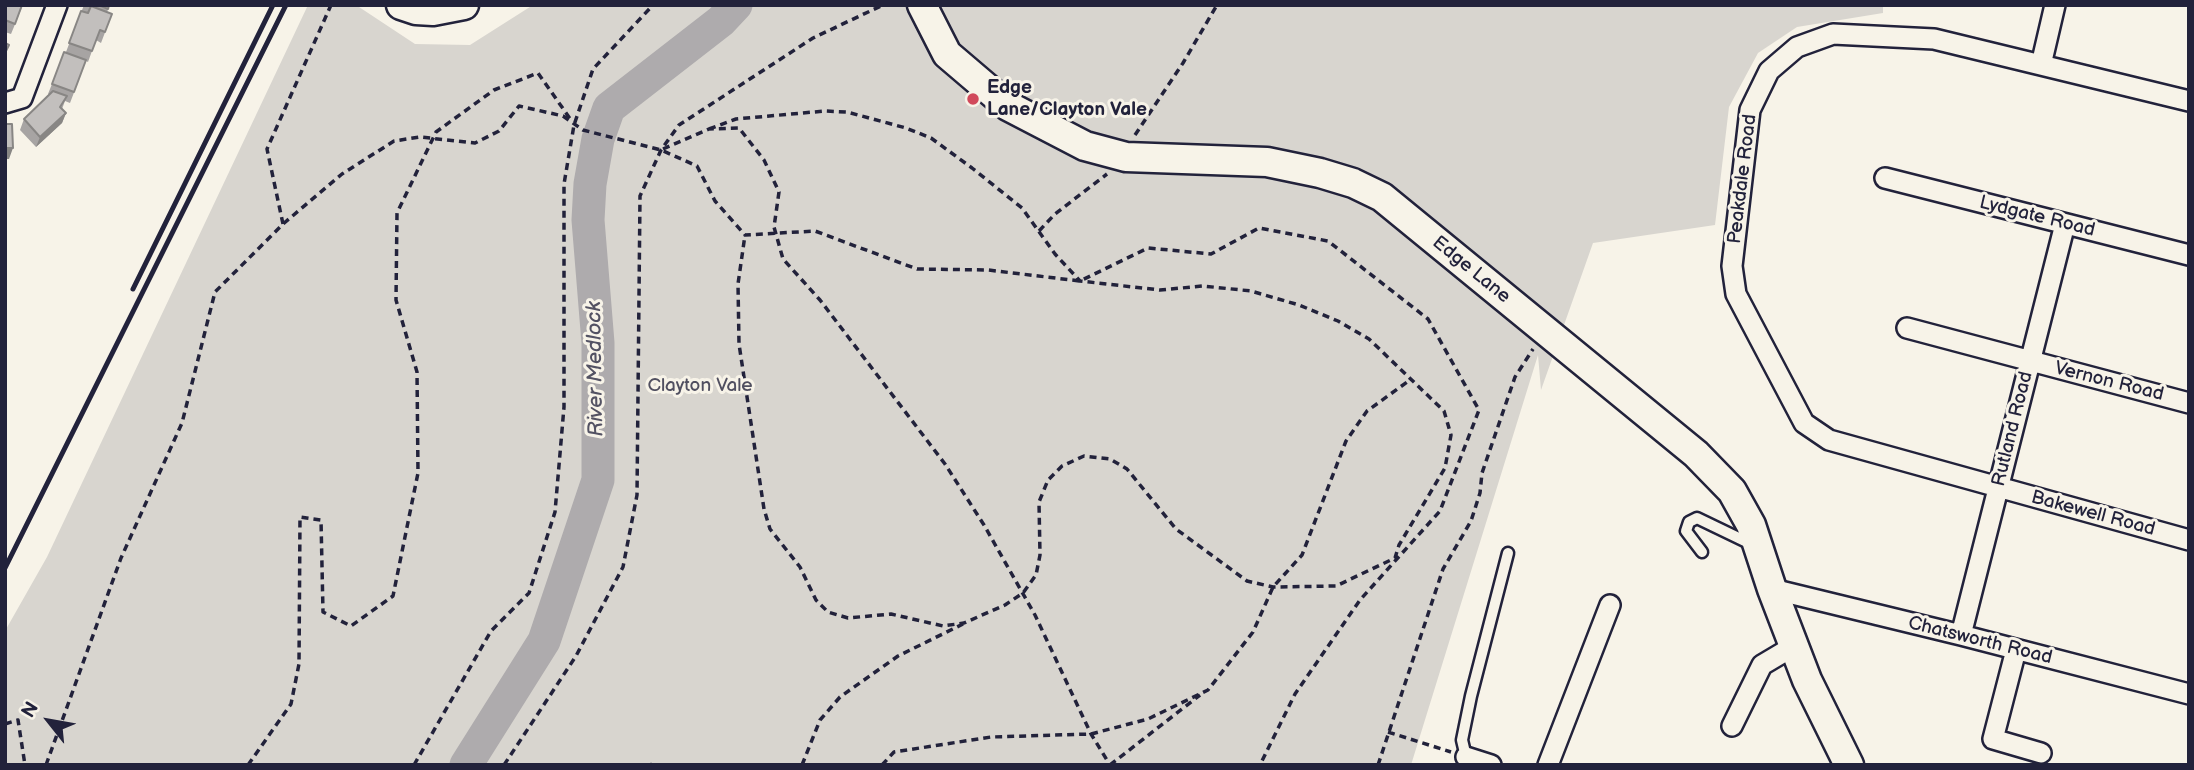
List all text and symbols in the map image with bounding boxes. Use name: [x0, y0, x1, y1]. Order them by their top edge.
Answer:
place label: Edge Lane/Clayton Vale: [987, 77, 1147, 121]
marker: Edge Lane/Clayton Vale: [965, 91, 981, 107]
street label: Peakdale Road: [1724, 113, 1762, 245]
street label: Lydgate Road: [1977, 192, 2097, 242]
street label: Edge Lane: [1427, 232, 1515, 308]
water label: River Medlock: [582, 301, 610, 437]
street label: Vernon Road: [2052, 357, 2166, 407]
street label: Rutland Road: [1988, 369, 2038, 489]
park label: Clayton Vale: [647, 375, 753, 397]
street label: Bakewell Road: [2028, 486, 2158, 542]
street label: Chatsworth Road: [1906, 612, 2054, 670]
north arrow: [14, 686, 84, 756]
text: N: [17, 698, 44, 722]

